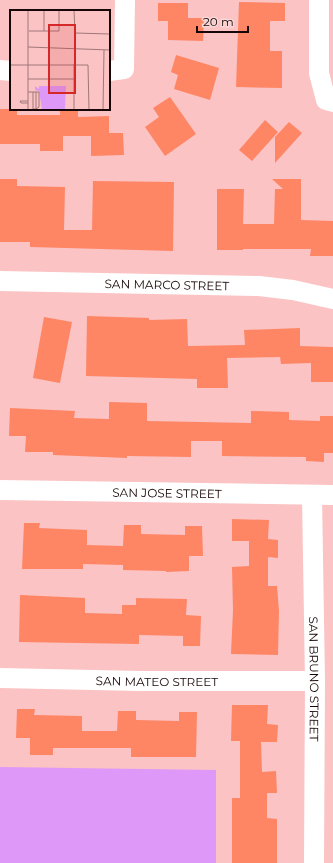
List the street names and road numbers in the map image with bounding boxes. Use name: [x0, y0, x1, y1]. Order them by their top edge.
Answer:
street label: SAN MARCO STREET: [104, 276, 230, 293]
street label: SAN JOSE STREET: [112, 484, 222, 501]
street label: SAN BRUNO STREET: [306, 616, 323, 742]
street label: SAN MATEO STREET: [96, 673, 218, 689]

